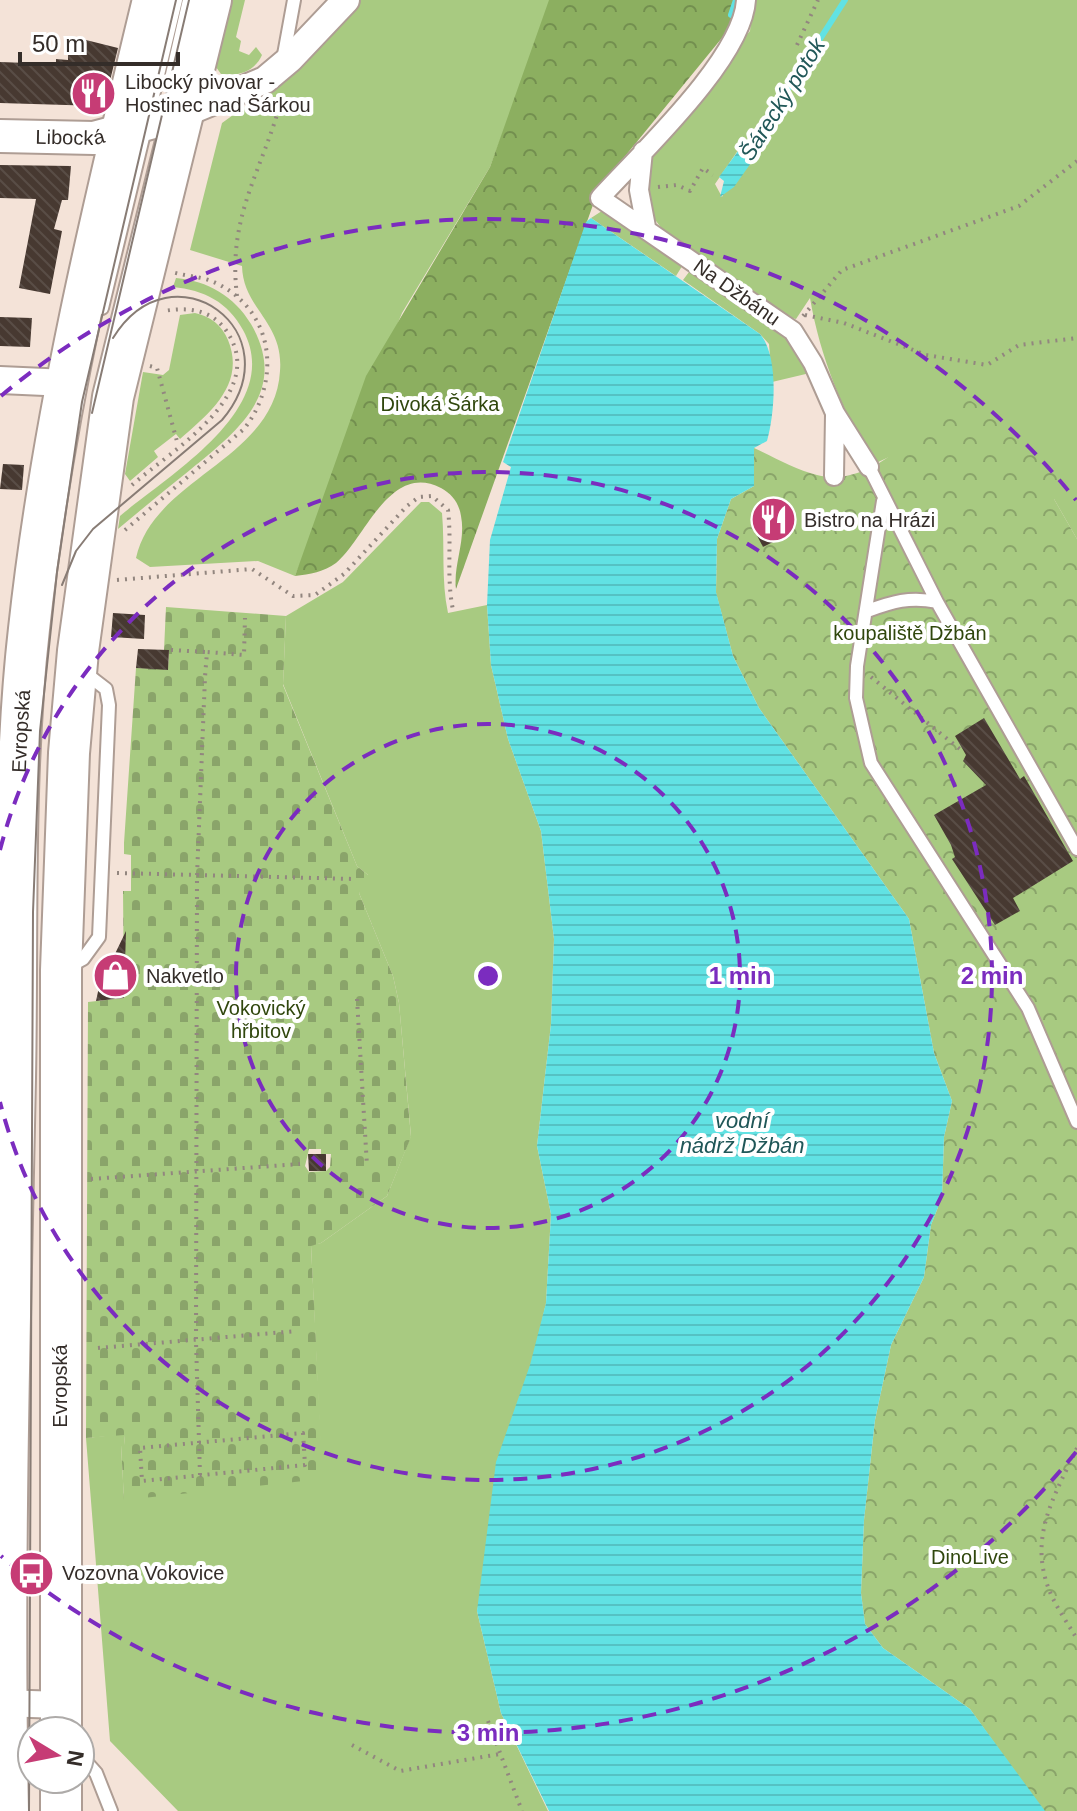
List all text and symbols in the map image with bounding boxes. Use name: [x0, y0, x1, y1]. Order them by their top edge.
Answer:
scale bar: [20, 16, 178, 66]
text: 50 m: [32, 30, 85, 57]
water label: Šárecký potok: [735, 33, 830, 165]
restaurant icon: Libocký pivovar - Hostinec nad Šárkou: [70, 70, 118, 118]
place label: Libocký pivovar - Hostinec nad Šárkou: [125, 71, 311, 116]
street label: Libocká: [35, 124, 108, 149]
street label: Na Džbánu: [690, 254, 784, 330]
park label: Divoká Šárka: [381, 393, 500, 415]
restaurant icon: Bistro na Hrázi: [749, 496, 797, 544]
place label: Bistro na Hrázi: [804, 509, 935, 531]
park label: koupaliště Džbán: [833, 622, 987, 644]
street label: Evropská: [8, 688, 34, 773]
shop icon: Nakvetlo: [91, 952, 139, 1000]
centre of rings: [474, 962, 502, 990]
text: 1 min: [709, 962, 771, 989]
text: 2 min: [961, 962, 1023, 989]
place label: Nakvetlo: [146, 965, 224, 987]
park label: Vokovický hřbitov: [217, 997, 305, 1042]
water label: vodní nádrž Džbán: [680, 1108, 804, 1158]
street label: Evropská: [49, 1343, 71, 1428]
park label: DinoLive: [931, 1546, 1009, 1568]
bus stop icon: Vozovna Vokovice: [7, 1549, 55, 1597]
place label: Vozovna Vokovice: [62, 1562, 224, 1584]
north arrow: [16, 1715, 96, 1795]
text: 3 min: [457, 1719, 519, 1746]
text: N: [62, 1748, 89, 1768]

